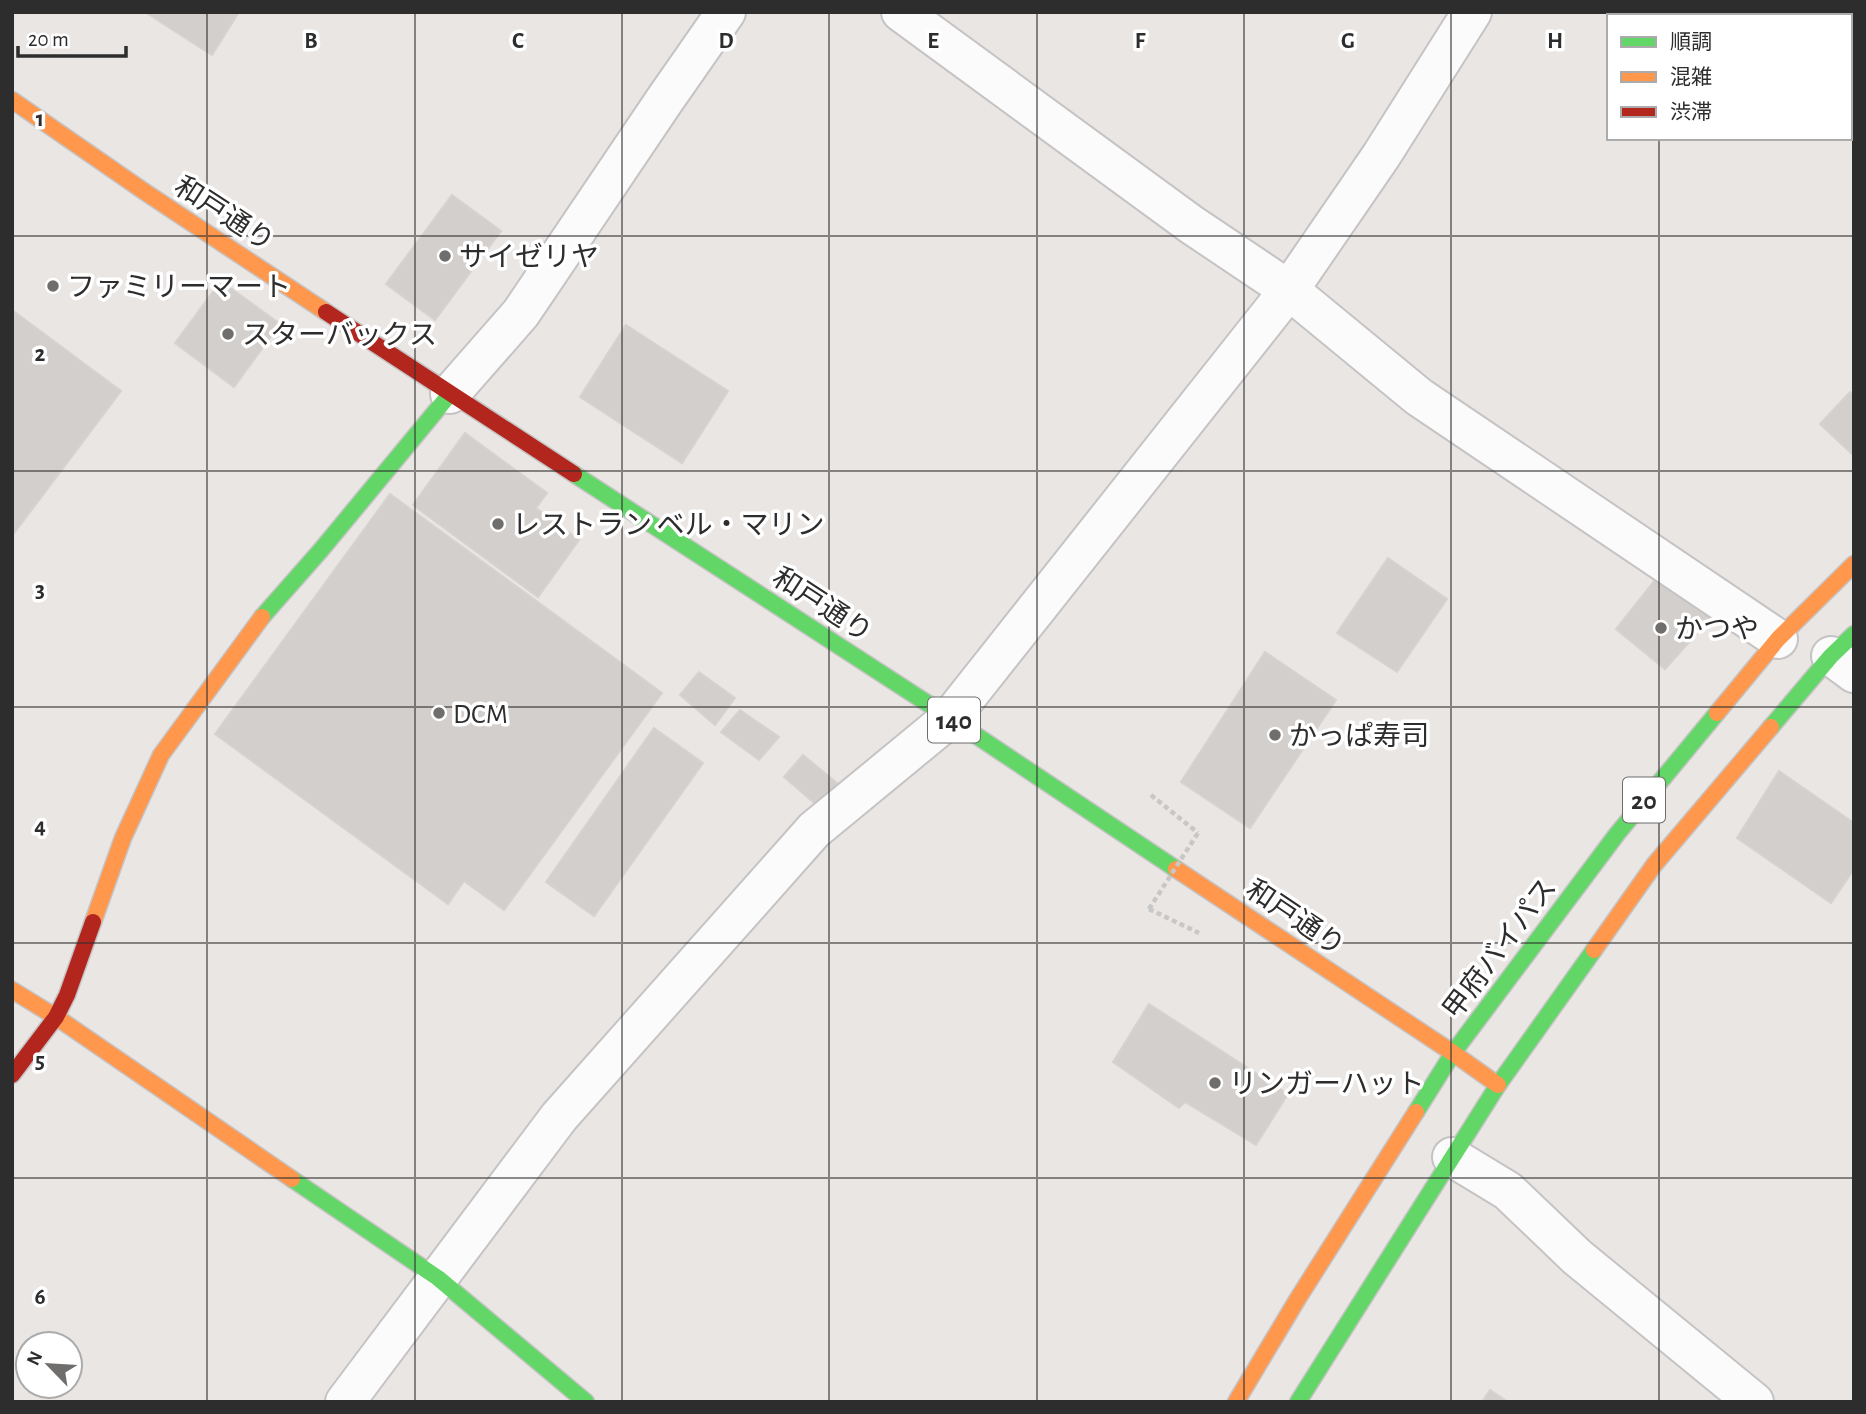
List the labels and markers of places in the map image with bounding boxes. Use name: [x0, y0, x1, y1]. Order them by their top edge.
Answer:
place label: サイゼリヤ: [459, 242, 599, 272]
marker: サイゼリヤ: [437, 248, 453, 264]
place label: ファミリーマート: [67, 274, 291, 302]
marker: ファミリーマート: [45, 278, 61, 294]
place label: スターバックス: [242, 321, 437, 350]
marker: スターバックス: [220, 326, 236, 342]
place label: レストラン ベル・マリン: [512, 512, 825, 540]
marker: レストラン ベル・マリン: [490, 516, 506, 532]
place label: かつや: [1675, 615, 1759, 644]
marker: かつや: [1653, 620, 1669, 636]
place label: DCM: [453, 701, 508, 729]
marker: DCM: [431, 705, 447, 721]
place label: かっぱ寿司: [1289, 721, 1429, 751]
marker: かっぱ寿司: [1267, 727, 1283, 743]
place label: リンガーハット: [1229, 1070, 1424, 1099]
marker: リンガーハット: [1207, 1075, 1223, 1091]

